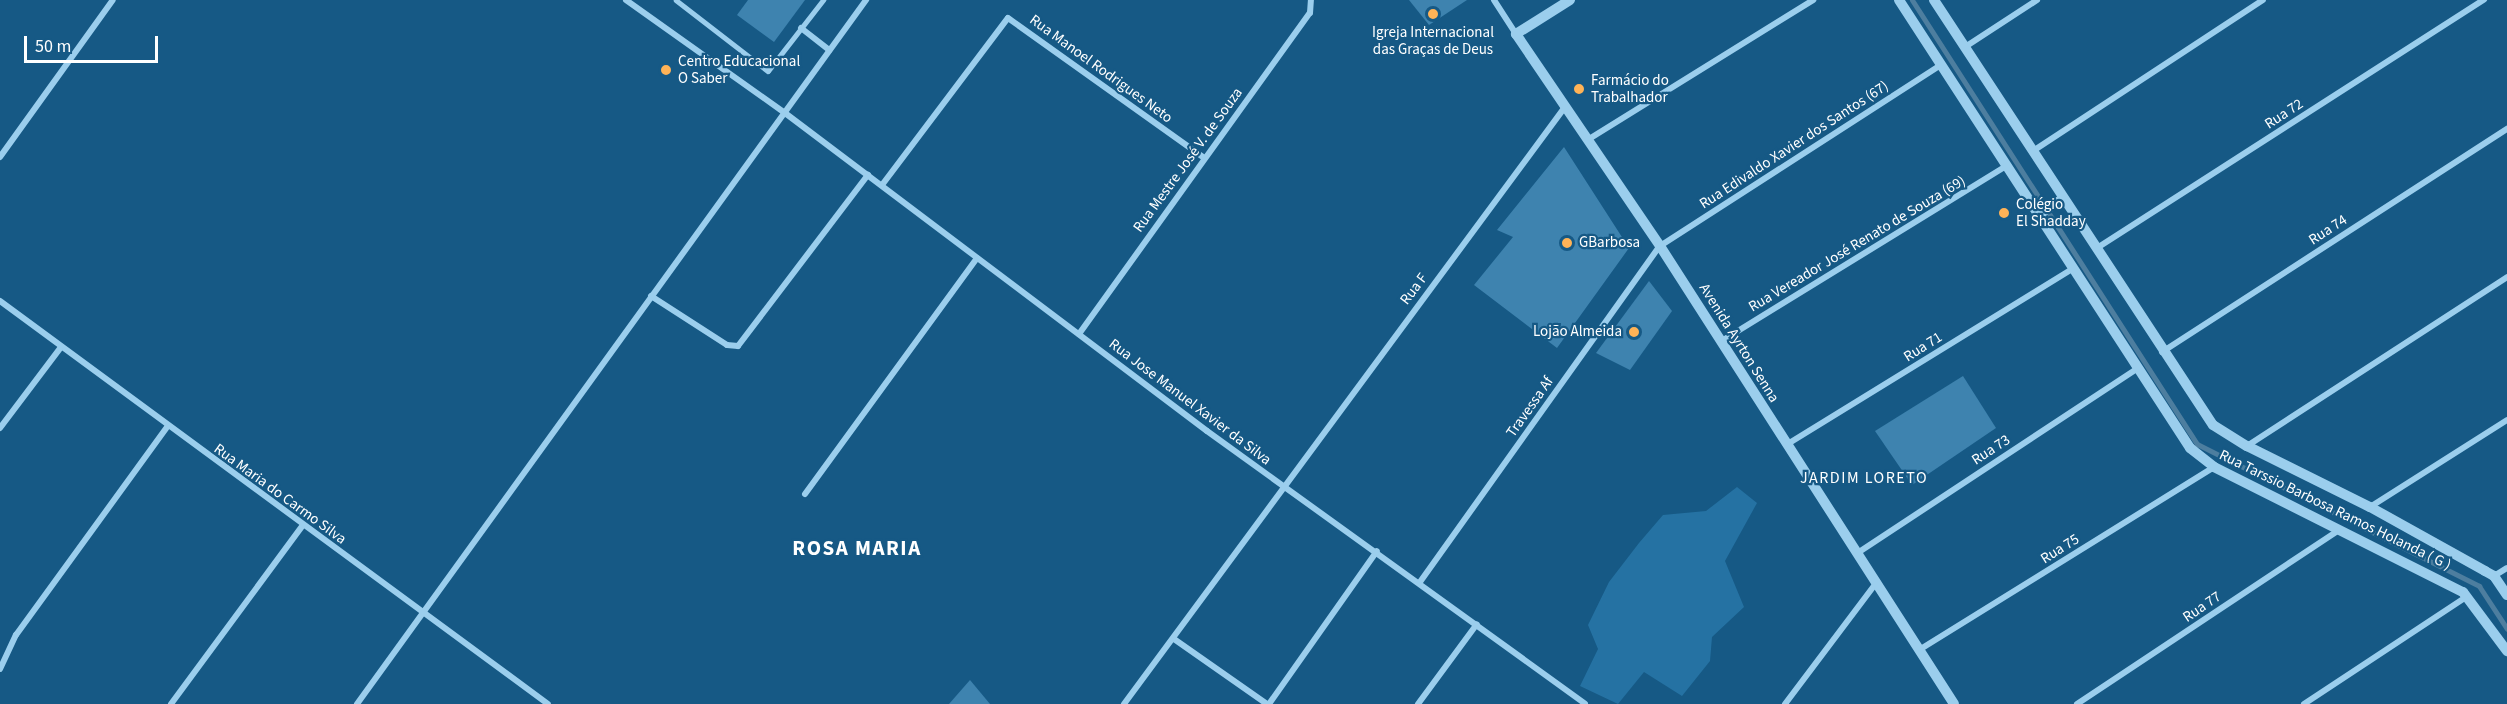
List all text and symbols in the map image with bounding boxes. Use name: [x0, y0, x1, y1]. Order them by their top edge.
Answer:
marker: Igreja Internacional das Graças de Deus: [1426, 7, 1440, 21]
street label: Rua Manoel Rodrigues Neto: [1026, 11, 1176, 127]
place label: Igreja Internacional das Graças de Deus: [1372, 23, 1494, 58]
scale bar: [27, 24, 160, 62]
text: 50 m: [35, 34, 71, 59]
place label: Centro Educacional O Saber: [678, 52, 800, 87]
marker: Centro Educacional O Saber: [659, 63, 673, 77]
place label: Farmácio do Trabalhador: [1591, 71, 1669, 106]
street label: Rua Edivaldo Xavier dos Santos (67): [1696, 77, 1892, 213]
marker: Farmácio do Trabalhador: [1572, 82, 1586, 96]
street label: Rua Mestre José V. de Souza: [1129, 84, 1247, 236]
street label: Rua 72: [2261, 95, 2307, 133]
street label: Rua Vereador José Renato de Souza (69): [1745, 172, 1969, 316]
place label: Colégio El Shadday: [2016, 195, 2086, 230]
marker: Colégio El Shadday: [1997, 206, 2011, 220]
street label: Rua 74: [2305, 211, 2351, 249]
place label: GBarbosa: [1579, 234, 1640, 252]
marker: GBarbosa: [1560, 236, 1574, 250]
street label: Rua F: [1396, 270, 1432, 308]
street label: Avenida Ayrton Senna: [1695, 280, 1783, 406]
place label: Lojão Almeida: [1533, 323, 1622, 341]
marker: Lojão Almeida: [1627, 325, 1641, 339]
street label: Rua 71: [1900, 328, 1946, 366]
street label: Rua Jose Manuel Xavier da Silva: [1105, 335, 1275, 469]
street label: Travessa Af: [1503, 373, 1557, 441]
street label: Rua 73: [1968, 431, 2014, 469]
street label: Rua Maria do Carmo Silva: [210, 440, 350, 548]
street label: Rua Tarssio Barbosa Ramos Holanda ( G ): [2216, 446, 2454, 574]
district label: JARDIM LORETO: [1800, 468, 1928, 488]
street label: Rua 75: [2037, 530, 2083, 568]
district label: ROSA MARIA: [792, 535, 922, 561]
street label: Rua 77: [2179, 588, 2225, 626]

